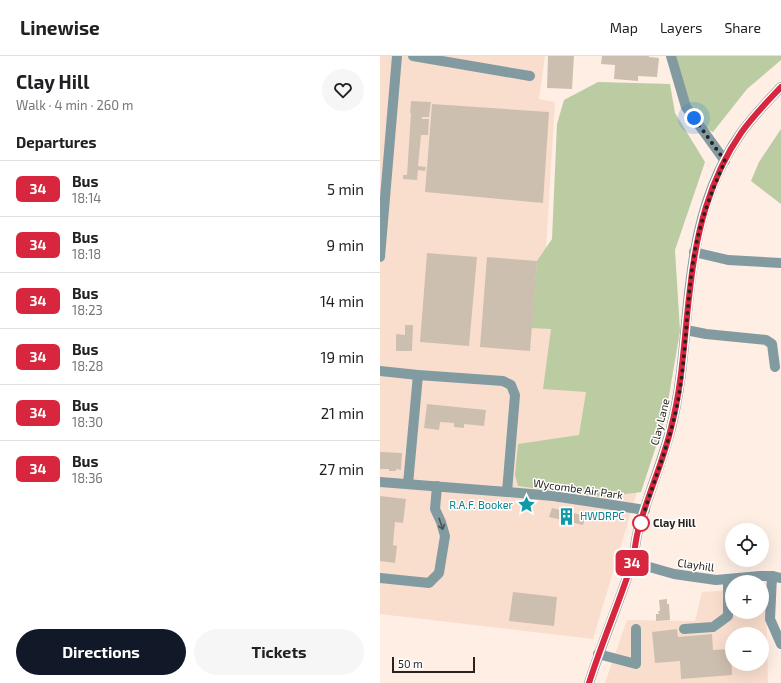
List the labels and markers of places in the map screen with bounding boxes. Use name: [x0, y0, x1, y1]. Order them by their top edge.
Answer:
place icon: R.A.F. Booker: [516, 495, 536, 515]
place label: R.A.F. Booker: [449, 498, 514, 511]
building icon: HWDRPC: [557, 506, 577, 526]
place label: HWDRPC: [580, 509, 625, 522]
marker: Clay Hill: [632, 514, 650, 532]
place label: Clay Hill: [653, 516, 696, 530]

